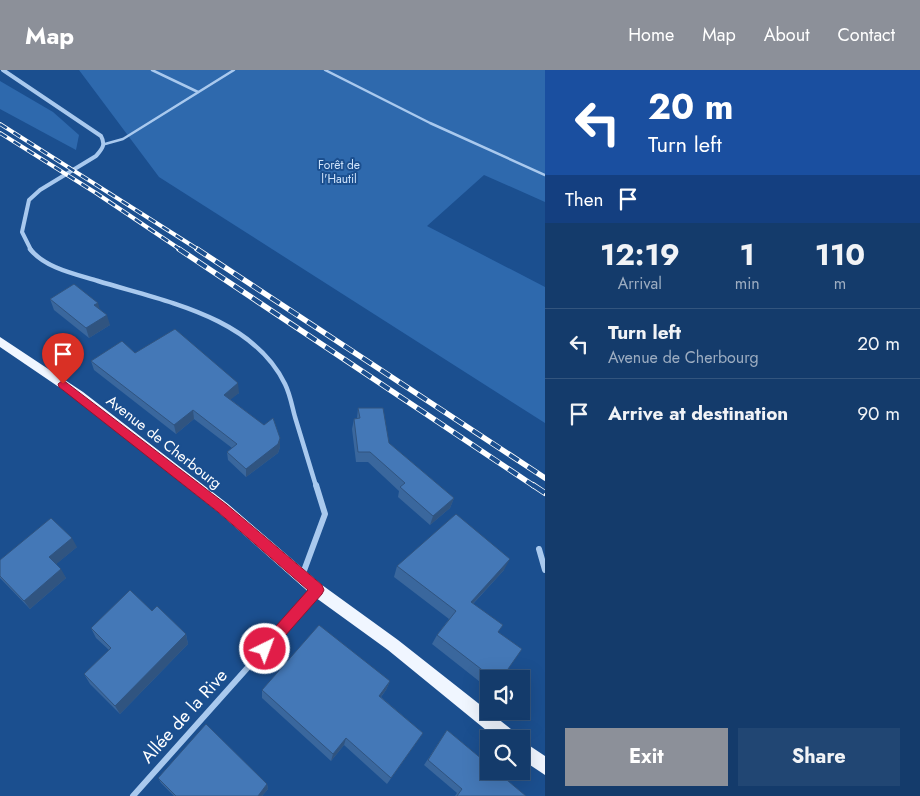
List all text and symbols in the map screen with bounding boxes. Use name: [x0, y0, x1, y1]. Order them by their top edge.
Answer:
text: Map: [25, 18, 74, 53]
text: Home: [628, 22, 674, 48]
text: Map: [702, 22, 736, 48]
text: About: [764, 22, 809, 48]
text: Contact: [837, 22, 895, 48]
text: 20 m: [648, 82, 733, 132]
icon: left: [565, 90, 630, 155]
text: Turn left: [648, 128, 722, 160]
park label: Forêt de l'Hautil: [318, 156, 360, 188]
icon: arrive: [614, 185, 642, 213]
text: Then: [565, 186, 604, 213]
text: 12:19: [600, 233, 680, 276]
text: 1: [740, 233, 755, 276]
text: 110: [815, 233, 865, 276]
text: Arrival: [618, 272, 662, 295]
text: min: [735, 272, 760, 295]
text: m: [834, 272, 846, 295]
text: Turn left: [608, 319, 681, 346]
icon: left: [565, 330, 593, 358]
text: 20 m: [857, 330, 900, 357]
pin: [42, 333, 84, 384]
icon: arrive: [49, 340, 77, 368]
text: Avenue de Cherbourg: [608, 346, 759, 369]
street label: Avenue de Cherbourg: [102, 390, 226, 494]
icon: arrive: [565, 400, 593, 428]
text: Arrive at destination: [608, 400, 788, 427]
text: 90 m: [857, 400, 900, 427]
position arrow: [238, 622, 290, 674]
street label: Allée de la Rive: [135, 663, 233, 769]
map controls: [480, 670, 530, 780]
button: sound: [480, 670, 530, 720]
button: Exit: [565, 728, 728, 786]
button: Share: [738, 728, 900, 786]
button: search: [480, 730, 530, 780]

